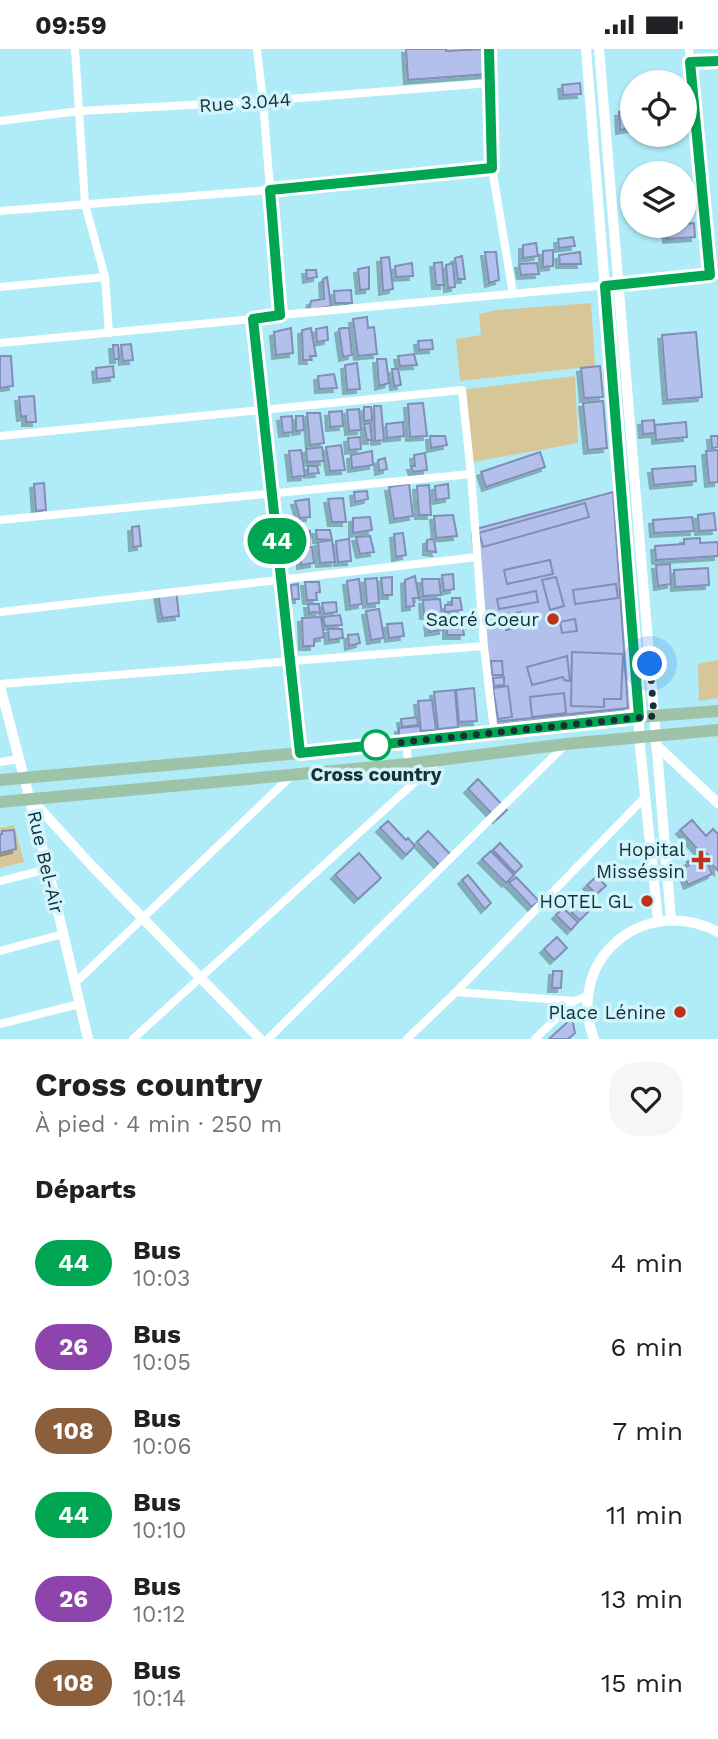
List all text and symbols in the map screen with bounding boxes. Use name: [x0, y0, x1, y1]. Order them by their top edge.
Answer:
text: 09:59: [35, 10, 107, 40]
map controls: [620, 70, 697, 238]
button: locate: [620, 70, 697, 147]
street label: Rue 3.044: [198, 88, 292, 117]
button: layers: [620, 161, 697, 238]
line badge: 44: [246, 518, 308, 564]
text: 44: [261, 527, 293, 555]
place label: Sacré Coeur: [426, 608, 539, 631]
marker: Sacré Coeur: [545, 611, 561, 627]
your location: [632, 646, 667, 681]
marker: Cross country: [361, 730, 391, 760]
place label: Cross country: [311, 763, 442, 786]
street label: Rue Bel-Air: [23, 809, 69, 916]
place label: Hopital Misséssin: [596, 838, 685, 883]
marker: Hopital Misséssin: [691, 850, 711, 870]
place label: HOTEL GL: [539, 890, 633, 913]
marker: HOTEL GL: [639, 893, 655, 909]
place label: Place Lénine: [548, 1001, 666, 1024]
marker: Place Lénine: [672, 1004, 688, 1020]
button: heart: [609, 1062, 683, 1136]
text: Cross country: [35, 1065, 262, 1104]
text: À pied · 4 min · 250 m: [35, 1111, 282, 1138]
text: Départs: [35, 1174, 136, 1204]
text: Bus: [133, 1235, 181, 1265]
text: 4 min: [610, 1248, 683, 1278]
text: 44: [58, 1249, 89, 1277]
text: 10:03: [133, 1265, 190, 1292]
text: Bus: [133, 1319, 181, 1349]
text: 6 min: [611, 1332, 683, 1362]
text: 26: [59, 1333, 88, 1361]
text: 10:05: [133, 1349, 191, 1376]
text: Bus: [133, 1403, 181, 1433]
text: 7 min: [613, 1416, 683, 1446]
text: 108: [53, 1417, 94, 1445]
text: 10:06: [133, 1433, 191, 1460]
text: Bus: [133, 1487, 181, 1517]
text: 11 min: [606, 1500, 683, 1530]
text: 44: [58, 1501, 89, 1529]
text: 10:10: [133, 1517, 186, 1544]
text: Bus: [133, 1571, 181, 1601]
text: 13 min: [601, 1584, 683, 1614]
text: 26: [59, 1585, 88, 1613]
text: 10:12: [133, 1601, 185, 1628]
text: Bus: [133, 1655, 181, 1685]
text: 15 min: [601, 1668, 683, 1698]
text: 108: [53, 1669, 94, 1697]
text: 10:14: [133, 1685, 186, 1712]

